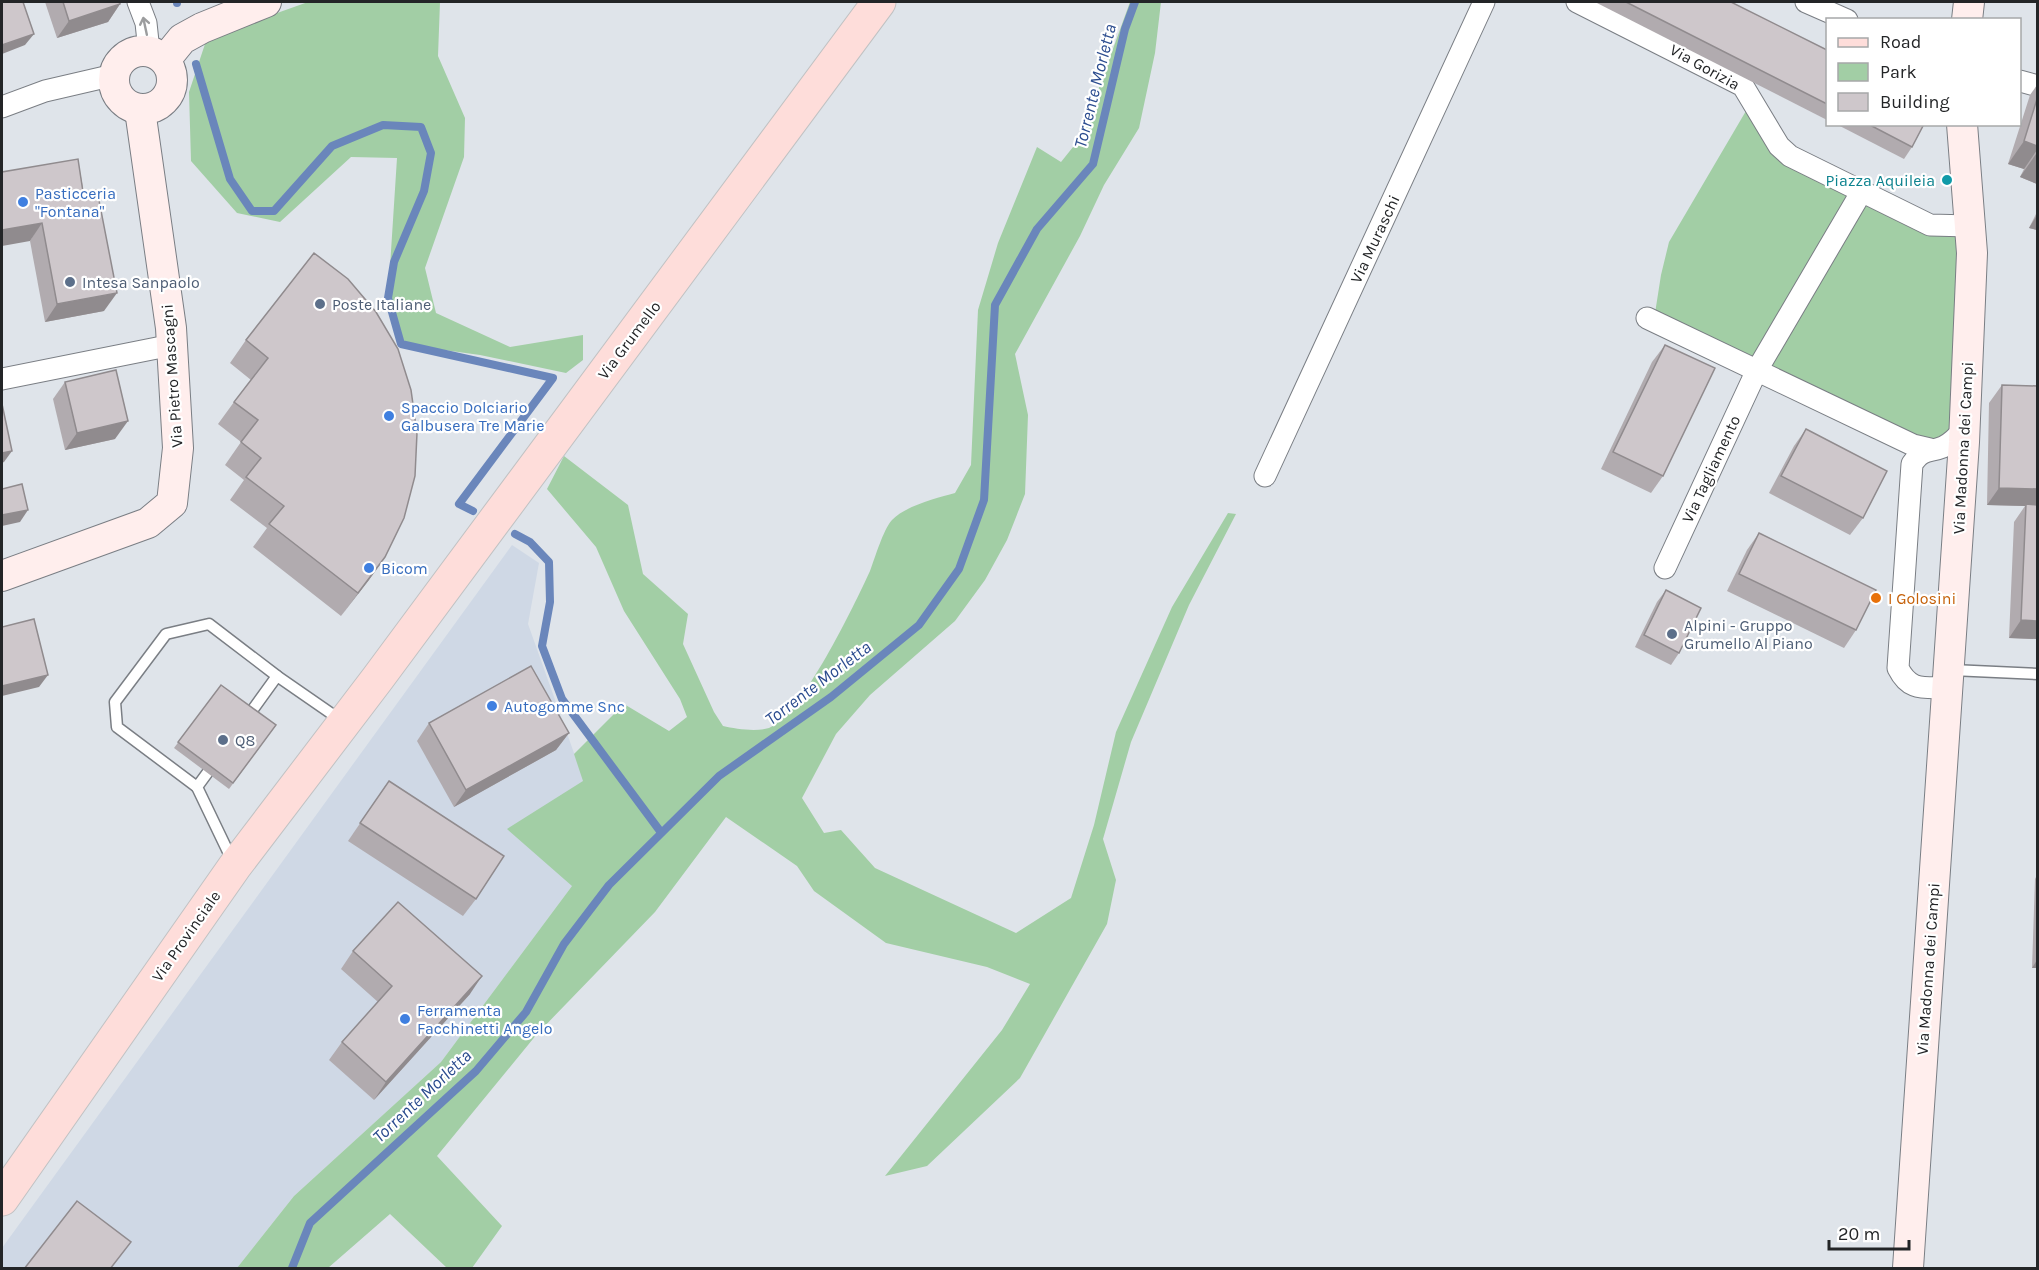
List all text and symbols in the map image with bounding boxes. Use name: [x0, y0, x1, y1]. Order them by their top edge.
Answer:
one-way arrow: [139, 17, 151, 36]
legend: [1826, 18, 2021, 126]
water label: Torrente Morletta: [1069, 22, 1121, 150]
text: Road: [1880, 31, 1921, 53]
street label: Via Gorizia: [1667, 40, 1743, 94]
text: Park: [1880, 61, 1917, 83]
text: Building: [1880, 91, 1950, 113]
place label: Piazza Aquileia: [1826, 171, 1935, 190]
marker: Piazza Aquileia: [1940, 173, 1954, 187]
place label: Pasticceria "Fontana": [35, 184, 116, 221]
street label: Via Muraschi: [1346, 192, 1404, 286]
marker: Pasticceria "Fontana": [16, 195, 30, 209]
place label: Intesa Sanpaolo: [82, 273, 200, 292]
marker: Intesa Sanpaolo: [63, 275, 77, 289]
place label: Poste Italiane: [332, 295, 431, 314]
marker: Poste Italiane: [313, 297, 327, 311]
street label: Via Grumello: [593, 297, 665, 383]
street label: Via Pietro Mascagni: [158, 304, 186, 448]
street label: Via Madonna dei Campi: [1949, 361, 1977, 535]
place label: Spaccio Dolciario Galbusera Tre Marie: [401, 398, 545, 435]
marker: Spaccio Dolciario Galbusera Tre Marie: [382, 409, 396, 423]
street label: Via Tagliamento: [1678, 412, 1744, 526]
place label: Bicom: [381, 559, 428, 578]
marker: Bicom: [362, 561, 376, 575]
place label: I Golosini: [1888, 589, 1956, 608]
marker: I Golosini: [1869, 591, 1883, 605]
place label: Alpini - Gruppo Grumello Al Piano: [1684, 616, 1813, 653]
marker: Alpini - Gruppo Grumello Al Piano: [1665, 627, 1679, 641]
water label: Torrente Morletta: [761, 636, 875, 730]
place label: Autogomme Snc: [504, 697, 625, 716]
marker: Autogomme Snc: [485, 699, 499, 713]
place label: Q8: [235, 731, 255, 750]
marker: Q8: [216, 733, 230, 747]
street label: Via Madonna dei Campi: [1912, 882, 1944, 1056]
street label: Via Provinciale: [148, 887, 224, 985]
place label: Ferramenta Facchinetti Angelo: [417, 1001, 553, 1038]
marker: Ferramenta Facchinetti Angelo: [398, 1012, 412, 1026]
water label: Torrente Morletta: [368, 1045, 476, 1147]
scale bar: [1829, 1213, 1908, 1251]
text: 20 m: [1838, 1223, 1880, 1245]

